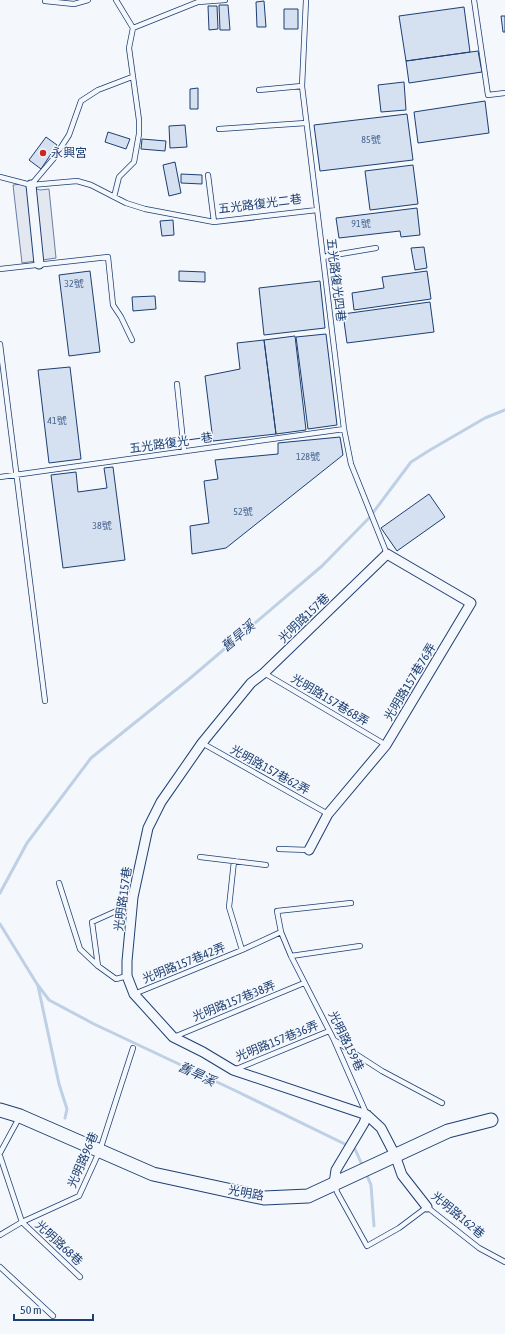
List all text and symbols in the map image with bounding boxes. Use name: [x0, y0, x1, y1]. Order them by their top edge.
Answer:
house number: 85號: [361, 134, 381, 145]
place label: 永興宮: [51, 146, 87, 160]
marker: 永興宮: [38, 148, 48, 158]
street label: 五光路復光二巷: [217, 192, 303, 216]
house number: 91號: [351, 218, 371, 229]
street label: 五光路復光四巷: [324, 237, 348, 323]
house number: 32號: [64, 278, 84, 289]
house number: 41號: [47, 415, 67, 426]
street label: 五光路復光一巷: [128, 430, 214, 456]
house number: 128號: [296, 451, 320, 462]
house number: 52號: [233, 506, 253, 517]
house number: 38號: [92, 520, 112, 531]
street label: 光明路157巷: [276, 590, 332, 646]
water label: 舊旱溪: [218, 616, 259, 654]
street label: 光明路157巷76弄: [381, 641, 439, 723]
street label: 光明路157巷68弄: [289, 671, 371, 729]
street label: 光明路157巷62弄: [228, 742, 312, 798]
street label: 光明路157巷: [112, 866, 134, 932]
street label: 光明路157巷42弄: [140, 940, 228, 986]
street label: 光明路157巷38弄: [190, 978, 278, 1024]
street label: 光明路159巷: [325, 1009, 367, 1073]
street label: 光明路157巷36弄: [233, 1018, 321, 1064]
water label: 舊旱溪: [176, 1059, 220, 1090]
street label: 光明路96巷: [65, 1130, 101, 1190]
street label: 光明路: [227, 1183, 265, 1203]
street label: 光明路162巷: [429, 1189, 487, 1241]
street label: 光明路68巷: [33, 1218, 85, 1268]
scale bar: [14, 1296, 93, 1322]
text: 50 m: [20, 1303, 42, 1317]

